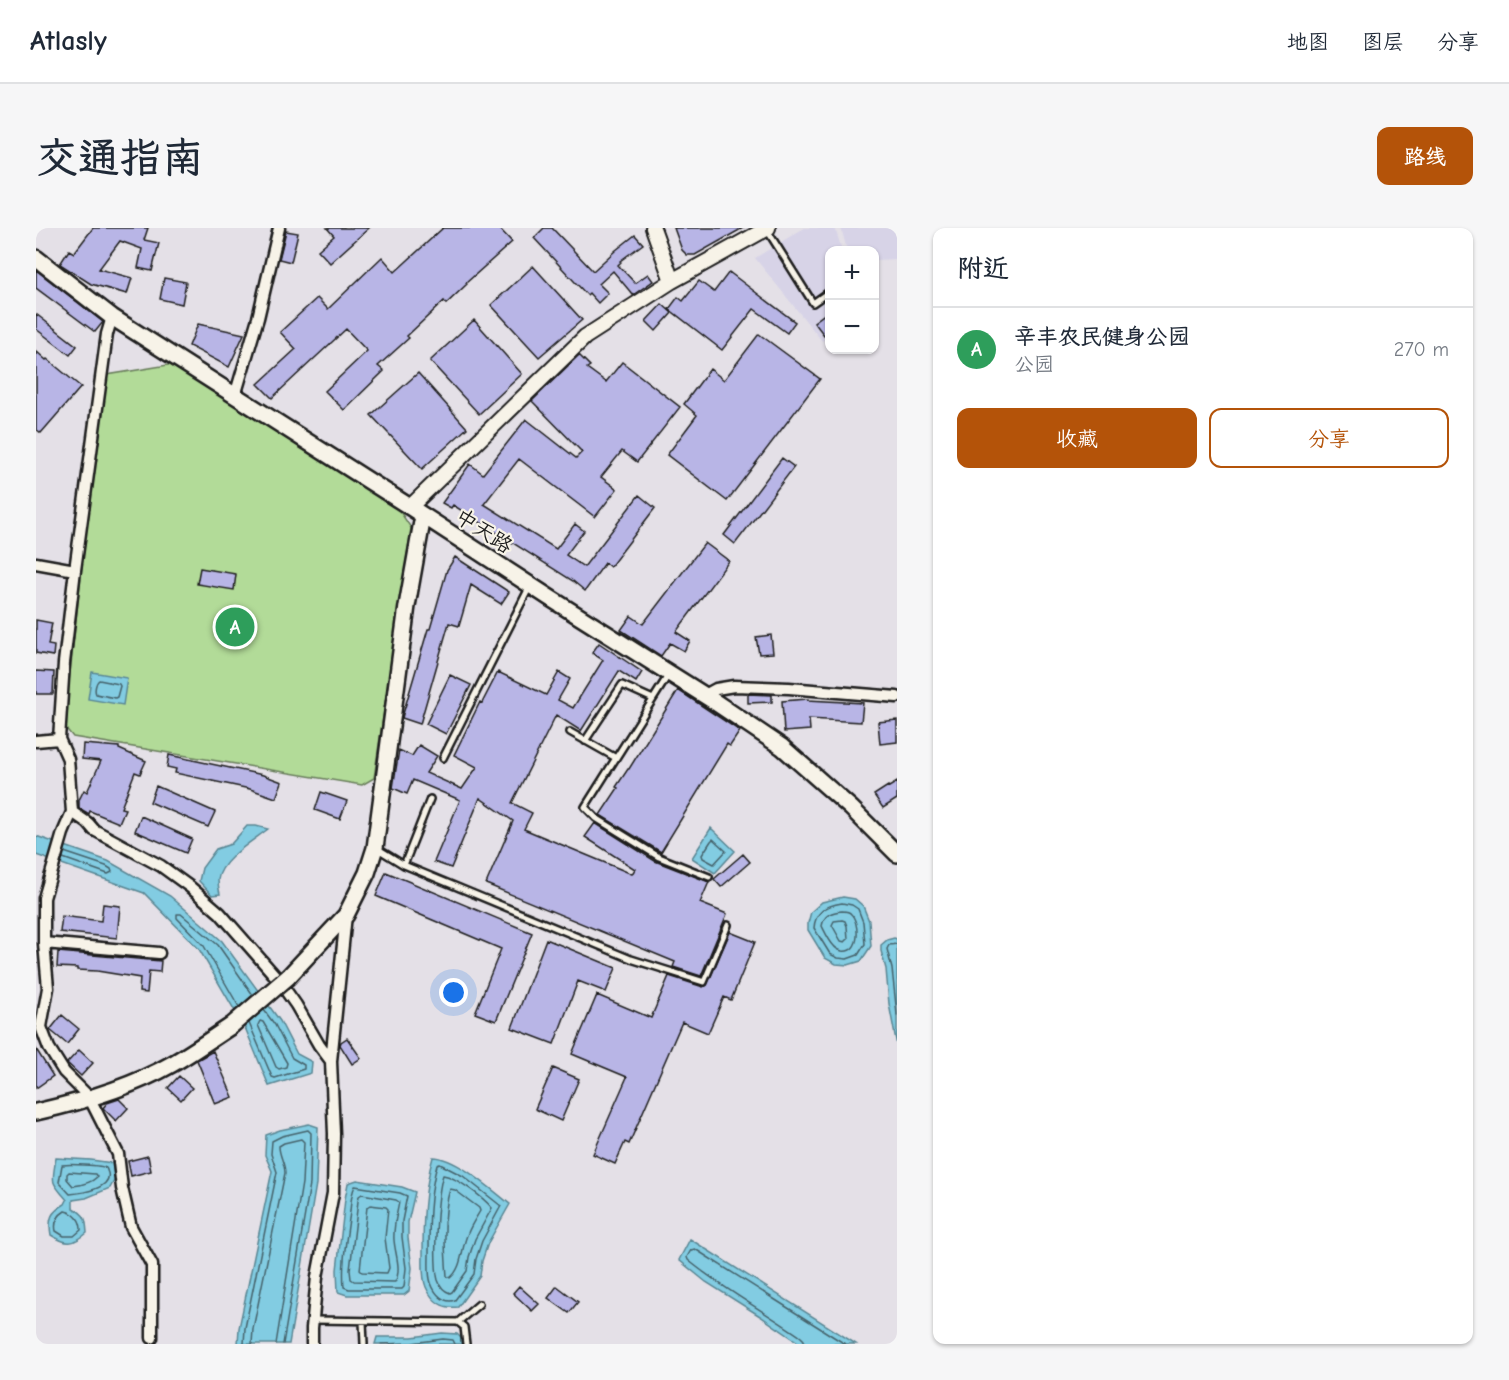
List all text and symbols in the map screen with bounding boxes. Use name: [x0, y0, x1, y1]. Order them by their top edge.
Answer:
text: Atlasly: [30, 25, 107, 57]
text: 地图: [1287, 30, 1329, 54]
text: 图层: [1362, 30, 1404, 54]
text: 分享: [1437, 30, 1479, 54]
button: 路线: [1377, 127, 1473, 185]
text: 交通指南: [36, 134, 204, 183]
map controls: [825, 246, 879, 354]
button: +: [825, 246, 879, 300]
text: 附近: [957, 254, 1009, 284]
button: −: [825, 300, 879, 354]
text: 辛丰农民健身公园: [1014, 324, 1190, 350]
text: A: [971, 338, 982, 361]
text: 270 m: [1394, 338, 1449, 361]
text: 公园: [1014, 353, 1054, 376]
button: 收藏: [957, 408, 1197, 468]
button: 分享: [1209, 408, 1449, 468]
street label: 中天路: [451, 504, 517, 558]
pin: A: [216, 604, 254, 650]
your location: [439, 978, 468, 1007]

